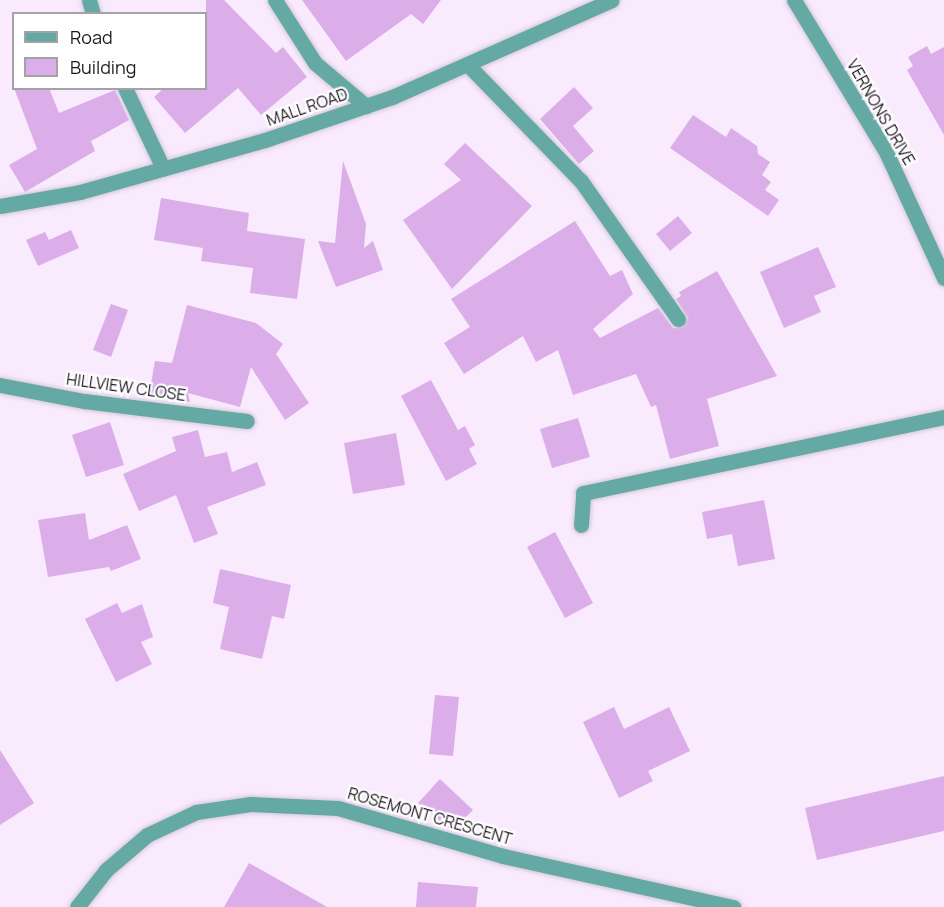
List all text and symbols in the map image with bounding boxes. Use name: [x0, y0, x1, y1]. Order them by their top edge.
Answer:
legend: [12, 12, 207, 90]
text: Road: [70, 25, 113, 49]
text: Building: [70, 55, 136, 79]
street label: VERNONS DRIVE: [843, 56, 919, 168]
street label: MALL ROAD: [264, 84, 350, 130]
street label: HILLVIEW CLOSE: [65, 369, 187, 405]
street label: ROSEMONT CRESCENT: [345, 783, 515, 849]

